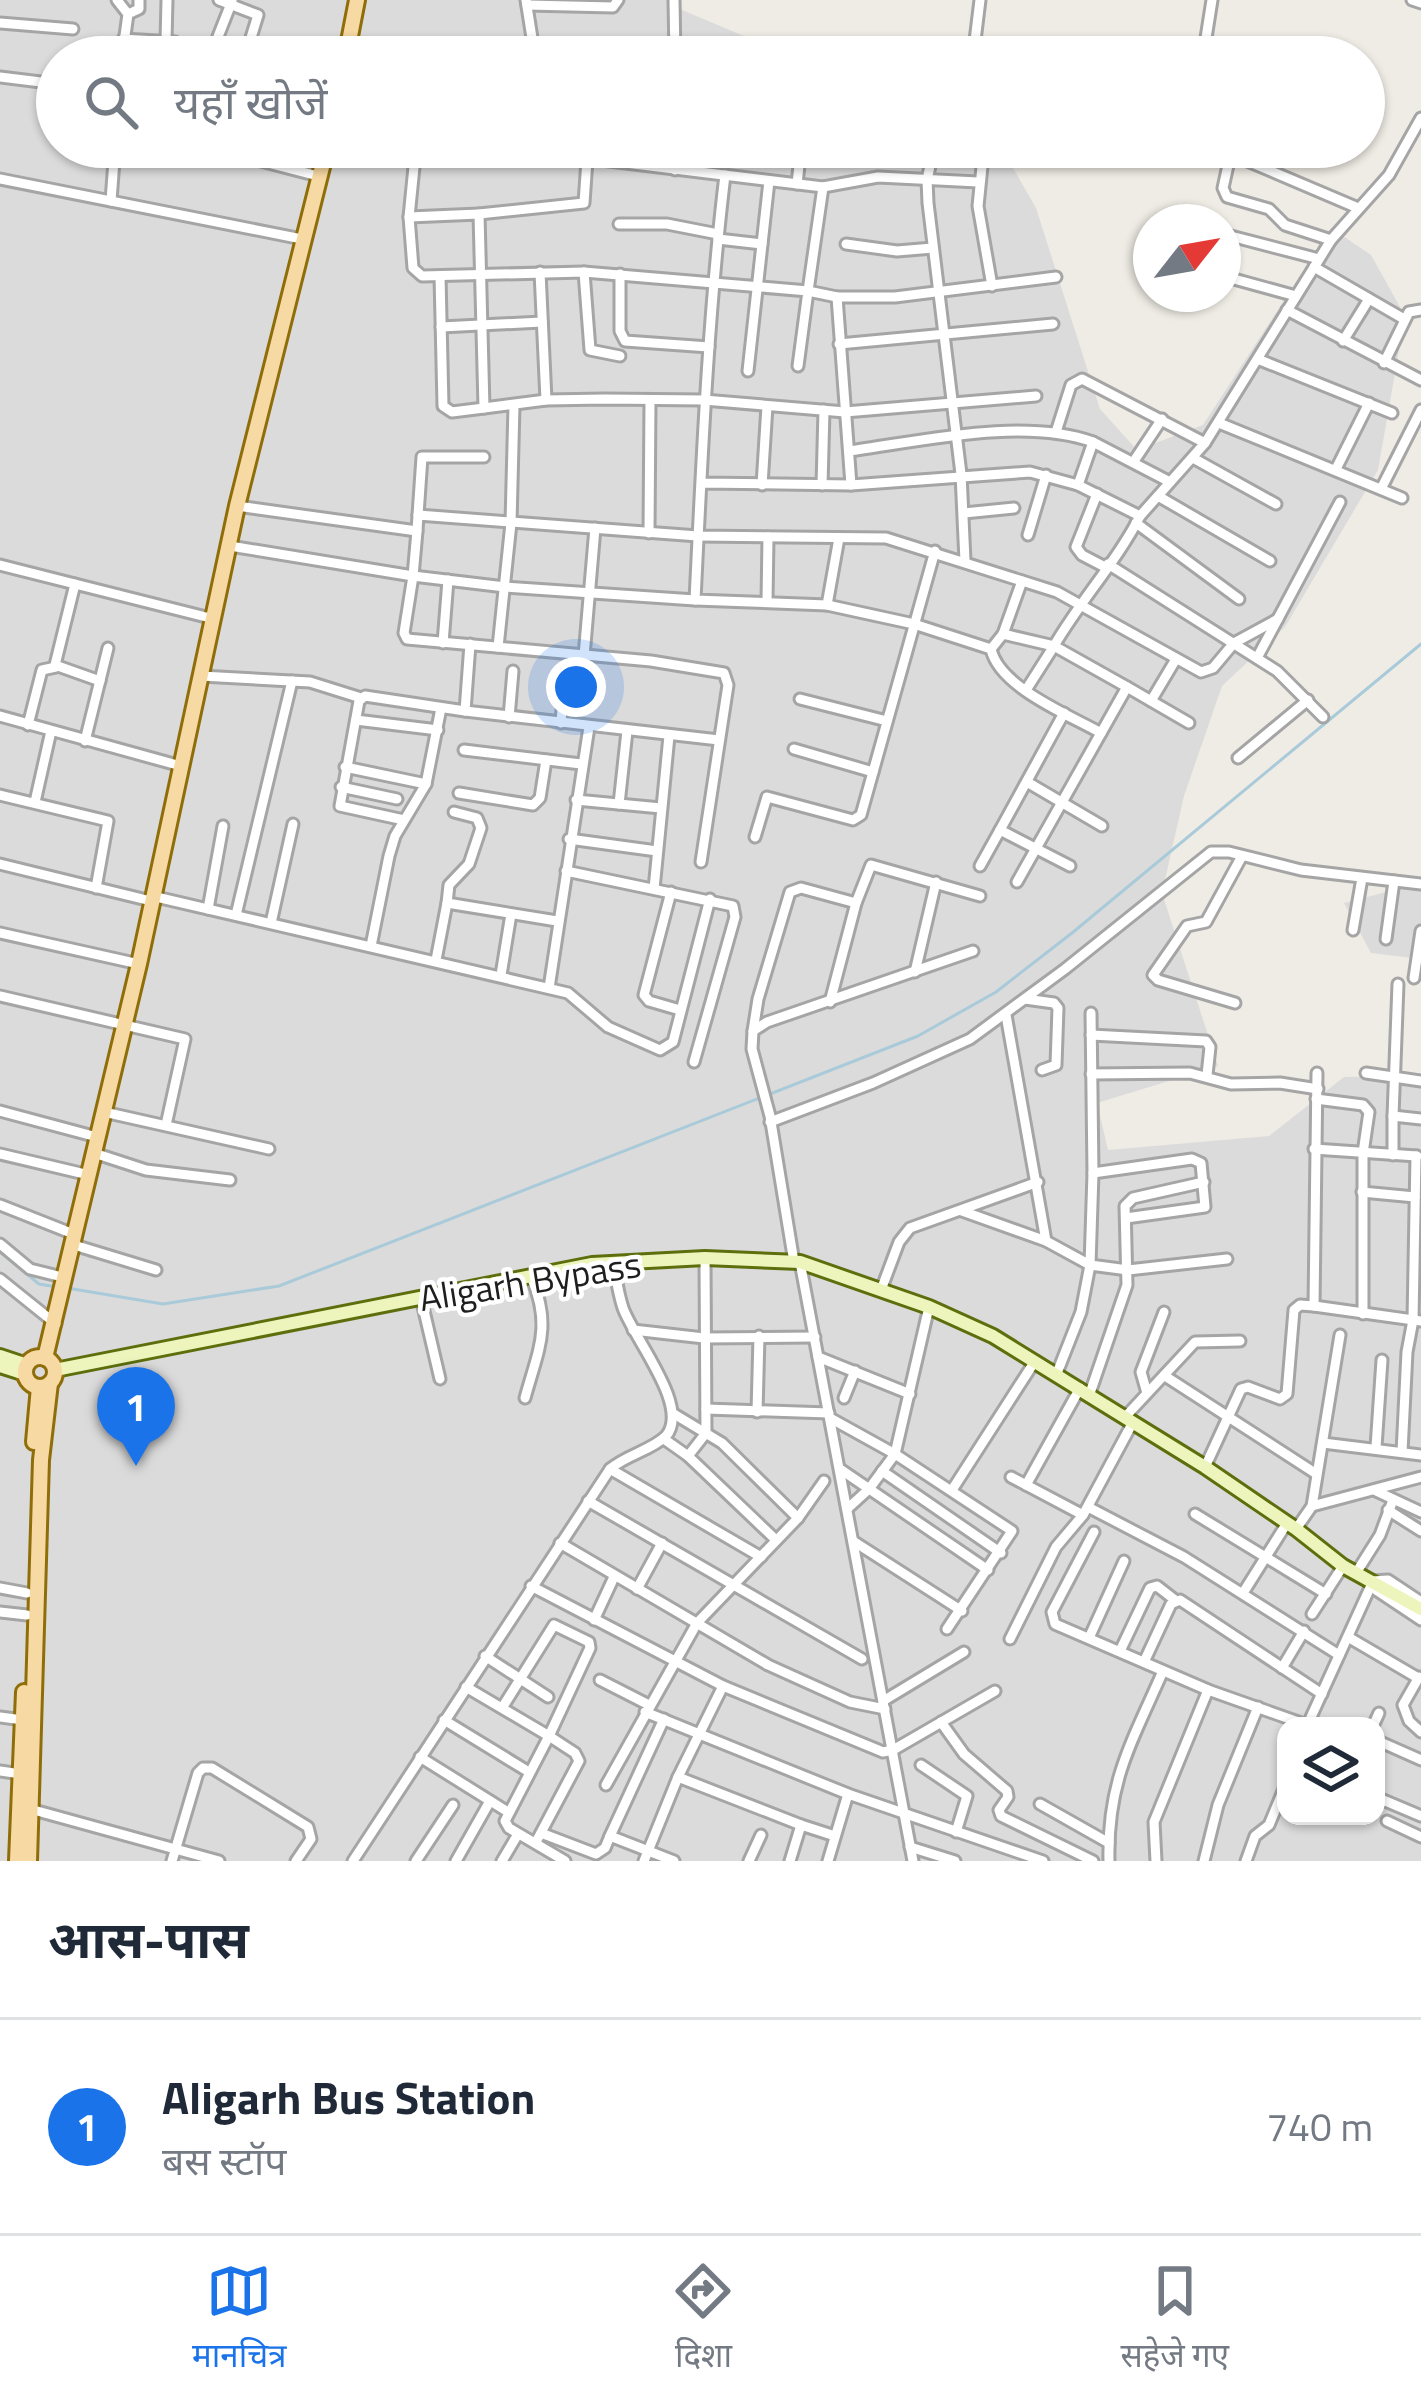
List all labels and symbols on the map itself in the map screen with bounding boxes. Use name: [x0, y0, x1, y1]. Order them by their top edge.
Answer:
north arrow: [1133, 204, 1241, 312]
your location: [546, 657, 606, 717]
street label: Aligarh Bypass: [415, 1236, 645, 1325]
pin: 1: [97, 1367, 175, 1466]

